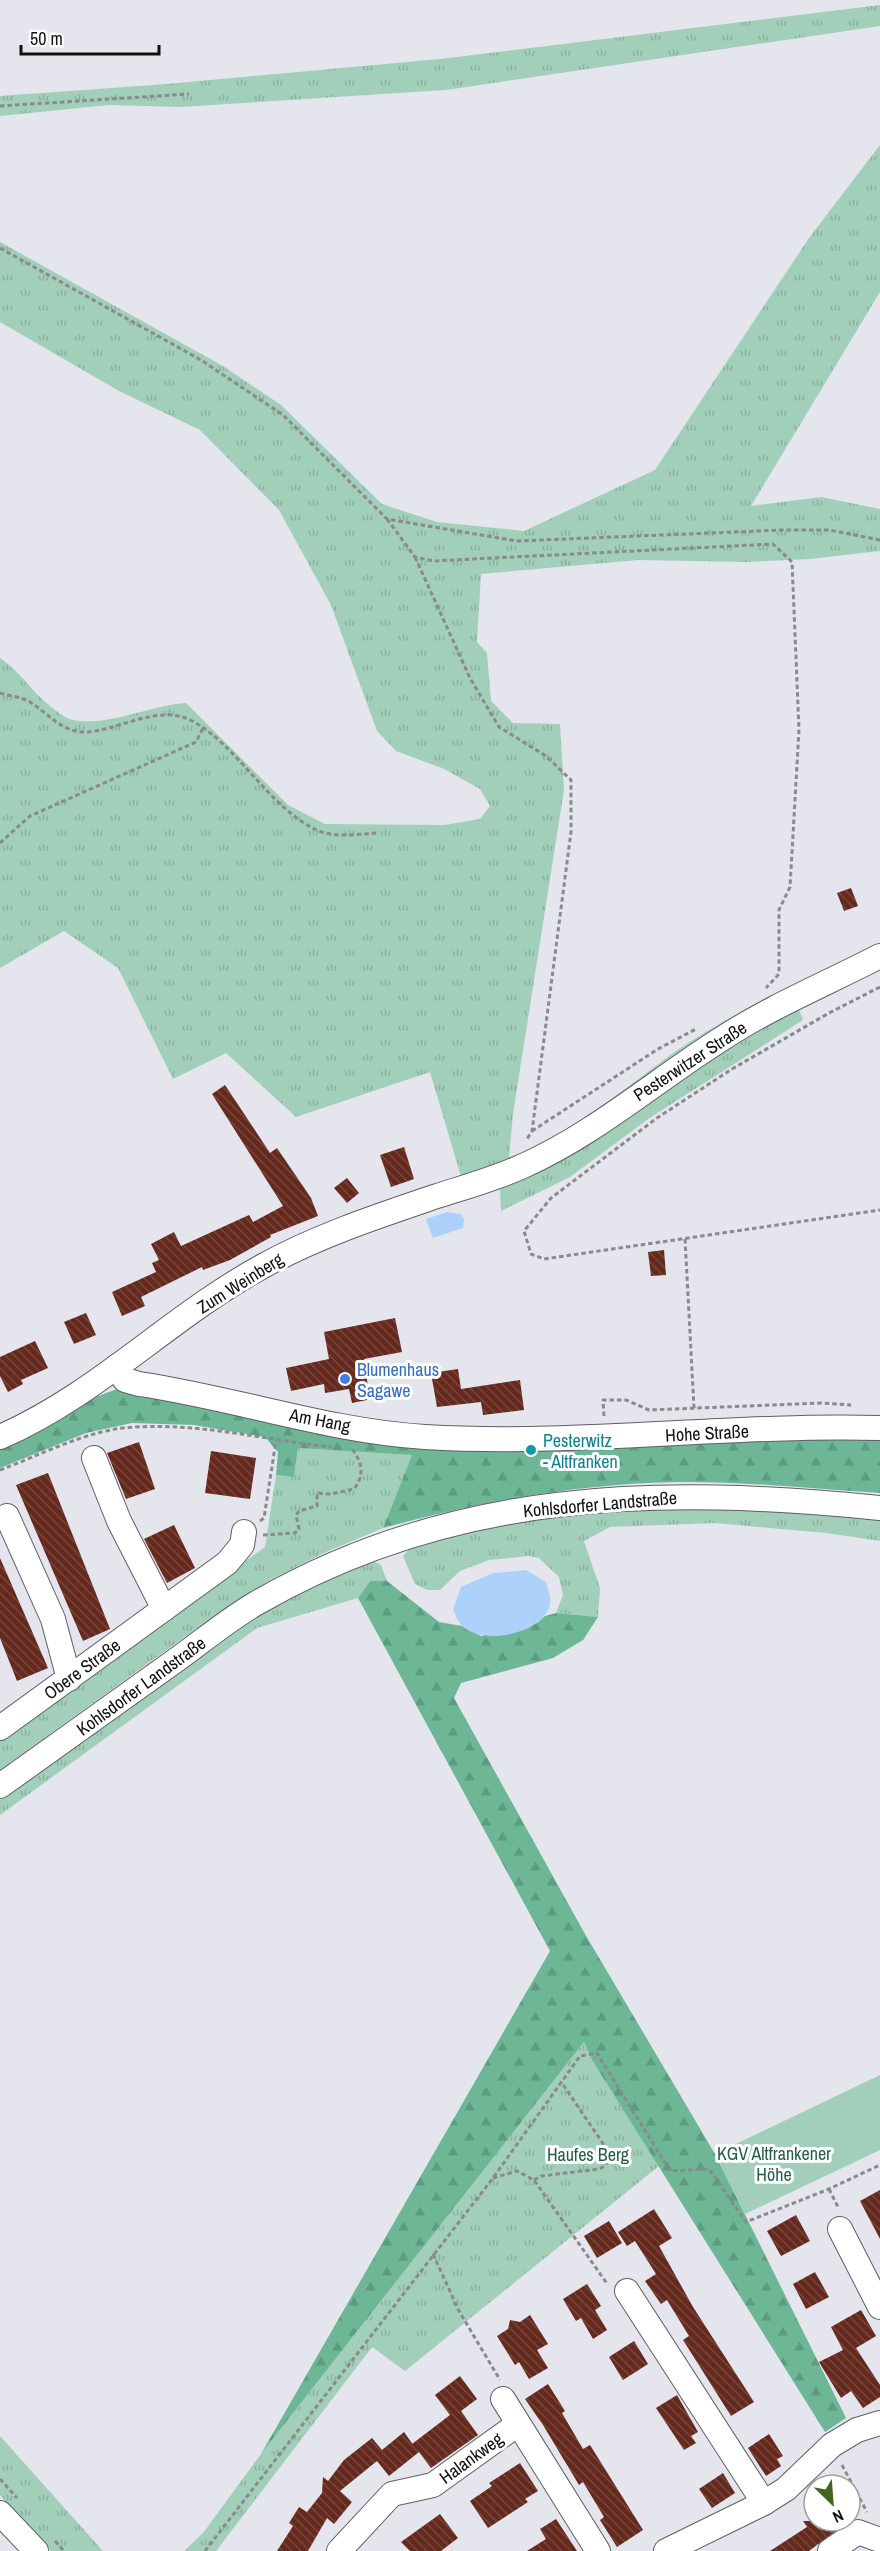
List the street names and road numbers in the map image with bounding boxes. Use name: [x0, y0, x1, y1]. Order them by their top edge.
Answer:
street label: Pesterwitzer Straße: [628, 1015, 752, 1107]
street label: Zum Weinberg: [192, 1246, 289, 1319]
street label: Am Hang: [286, 1402, 353, 1438]
street label: Hohe Straße: [665, 1418, 749, 1448]
street label: Kohlsdorfer Landstraße: [522, 1485, 678, 1523]
street label: Kohlsdorfer Landstraße: [71, 1631, 211, 1741]
street label: Obere Straße: [38, 1633, 126, 1705]
street label: Halankweg: [434, 2426, 509, 2490]

